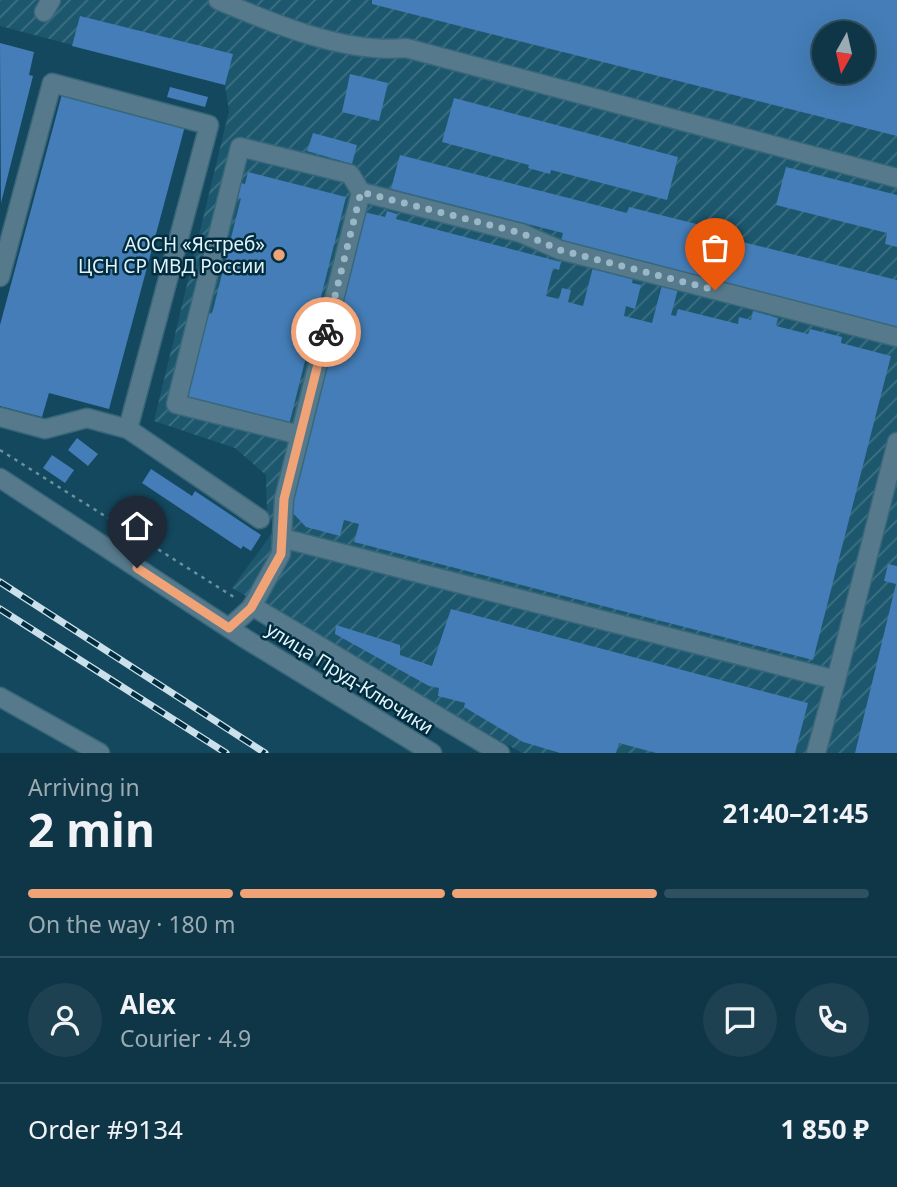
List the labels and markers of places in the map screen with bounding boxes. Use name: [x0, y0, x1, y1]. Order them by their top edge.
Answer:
pin: [685, 218, 745, 290]
place label: АОСН «Ястреб» ЦСН СР МВД России: [78, 231, 265, 279]
marker: АОСН «Ястреб» ЦСН СР МВД России: [271, 247, 287, 263]
pin: [107, 496, 167, 568]

